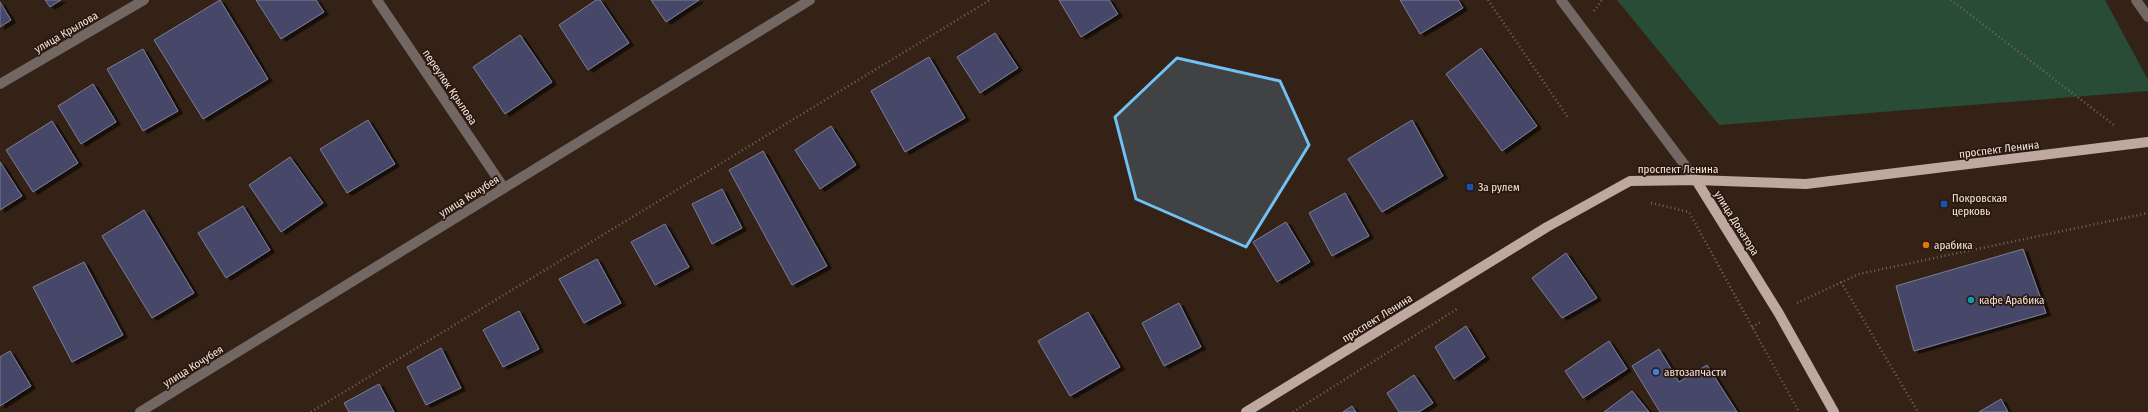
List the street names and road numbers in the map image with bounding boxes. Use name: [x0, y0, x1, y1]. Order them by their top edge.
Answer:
street label: улица Крылова: [32, 9, 100, 56]
street label: переулок Крылова: [420, 47, 480, 127]
street label: проспект Ленина: [1958, 138, 2040, 161]
street label: проспект Ленина: [1638, 163, 1718, 176]
street label: улица Кочубея: [437, 173, 502, 220]
street label: улица Доватора: [1712, 189, 1762, 258]
street label: проспект Ленина: [1340, 292, 1415, 345]
street label: улица Кочубея: [161, 343, 226, 390]

